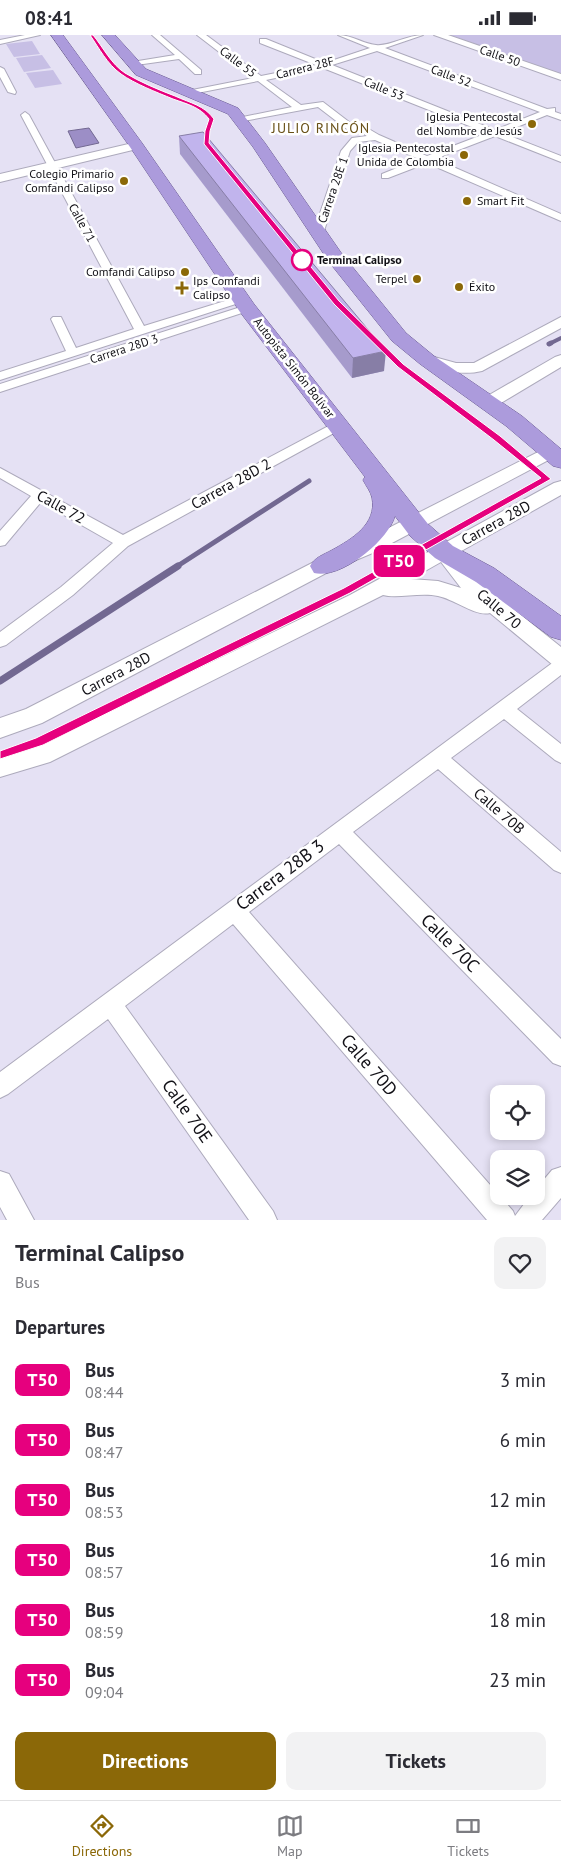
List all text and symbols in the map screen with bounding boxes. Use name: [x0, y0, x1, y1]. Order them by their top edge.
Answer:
text: 08:41: [25, 6, 73, 30]
street label: Calle 50: [478, 42, 523, 70]
street label: Calle 55: [217, 43, 260, 80]
street label: Carrera 28F: [274, 53, 336, 82]
street label: Calle 52: [429, 61, 473, 90]
street label: Calle 53: [362, 74, 406, 103]
place label: Iglesia Pentecostal del Nombre de Jesús: [417, 109, 522, 138]
marker: Iglesia Pentecostal del Nombre de Jesús: [526, 118, 538, 130]
district label: JULIO RINCÓN: [271, 119, 370, 137]
place label: Iglesia Pentecostal Unida de Colombia: [357, 140, 454, 169]
marker: Iglesia Pentecostal Unida de Colombia: [458, 149, 470, 161]
street label: Carrera 28E 1: [314, 155, 351, 225]
place label: Colegio Primario Comfandi Calipso: [25, 166, 114, 195]
marker: Colegio Primario Comfandi Calipso: [118, 175, 130, 187]
place label: Smart Fit: [477, 193, 524, 208]
marker: Smart Fit: [461, 195, 473, 207]
street label: Calle 71: [66, 201, 99, 245]
marker: Terminal Calipso: [291, 249, 313, 271]
place label: Terminal Calipso: [317, 252, 402, 267]
place label: Comfandi Calipso: [86, 264, 175, 279]
marker: Comfandi Calipso: [179, 266, 191, 278]
place label: Terpel: [376, 271, 407, 286]
place label: Ips Comfandi Calipso: [193, 273, 260, 302]
marker: Terpel: [411, 273, 423, 285]
place label: Éxito: [469, 279, 495, 294]
marker: Ips Comfandi Calipso: [175, 281, 189, 295]
marker: Éxito: [453, 281, 465, 293]
street label: Autopista Simón Bolívar: [251, 314, 338, 421]
street label: Carrera 28D 3: [88, 330, 160, 367]
street label: Carrera 28D 2: [187, 454, 274, 513]
street label: Calle 72: [34, 486, 89, 528]
street label: Carrera 28D: [458, 496, 534, 549]
line badge: T50: [370, 545, 428, 577]
text: T50: [384, 549, 414, 572]
street label: Calle 70: [473, 584, 526, 633]
street label: Carrera 28D: [78, 647, 154, 700]
street label: Calle 70B: [470, 783, 529, 838]
street label: Carrera 28B 3: [231, 834, 329, 915]
street label: Calle 70C: [416, 909, 484, 977]
street label: Calle 70D: [336, 1029, 403, 1100]
street label: Calle 70E: [157, 1074, 218, 1147]
map controls: [490, 1085, 545, 1205]
button: locate: [490, 1085, 545, 1140]
button: layers: [490, 1150, 545, 1205]
text: Terminal Calipso: [15, 1237, 184, 1268]
button: heart: [494, 1237, 546, 1289]
text: Bus: [15, 1272, 40, 1292]
text: Departures: [15, 1315, 105, 1339]
text: Bus: [85, 1358, 114, 1382]
text: T50: [27, 1368, 58, 1391]
text: 3 min: [500, 1368, 546, 1392]
text: 08:44: [85, 1382, 123, 1402]
text: Bus: [85, 1418, 114, 1442]
text: T50: [27, 1428, 58, 1451]
text: 6 min: [500, 1428, 546, 1452]
text: 08:47: [85, 1442, 123, 1462]
text: Bus: [85, 1478, 114, 1502]
text: T50: [27, 1488, 58, 1511]
text: 12 min: [489, 1488, 546, 1512]
text: 08:53: [85, 1502, 123, 1522]
text: Bus: [85, 1538, 114, 1562]
text: T50: [27, 1548, 58, 1571]
text: 16 min: [489, 1548, 546, 1572]
text: 08:57: [85, 1562, 123, 1582]
text: Bus: [85, 1598, 114, 1622]
text: T50: [27, 1608, 58, 1631]
text: 18 min: [489, 1608, 546, 1632]
text: 08:59: [85, 1622, 123, 1642]
text: Bus: [85, 1658, 114, 1682]
text: T50: [27, 1668, 58, 1691]
text: 23 min: [489, 1668, 546, 1692]
text: 09:04: [85, 1682, 123, 1702]
button: Directions: [15, 1732, 276, 1790]
button: Tickets: [286, 1732, 546, 1790]
tab: Directions: [72, 1812, 132, 1860]
tab: Map: [276, 1812, 304, 1860]
tab: Tickets: [447, 1812, 489, 1860]

